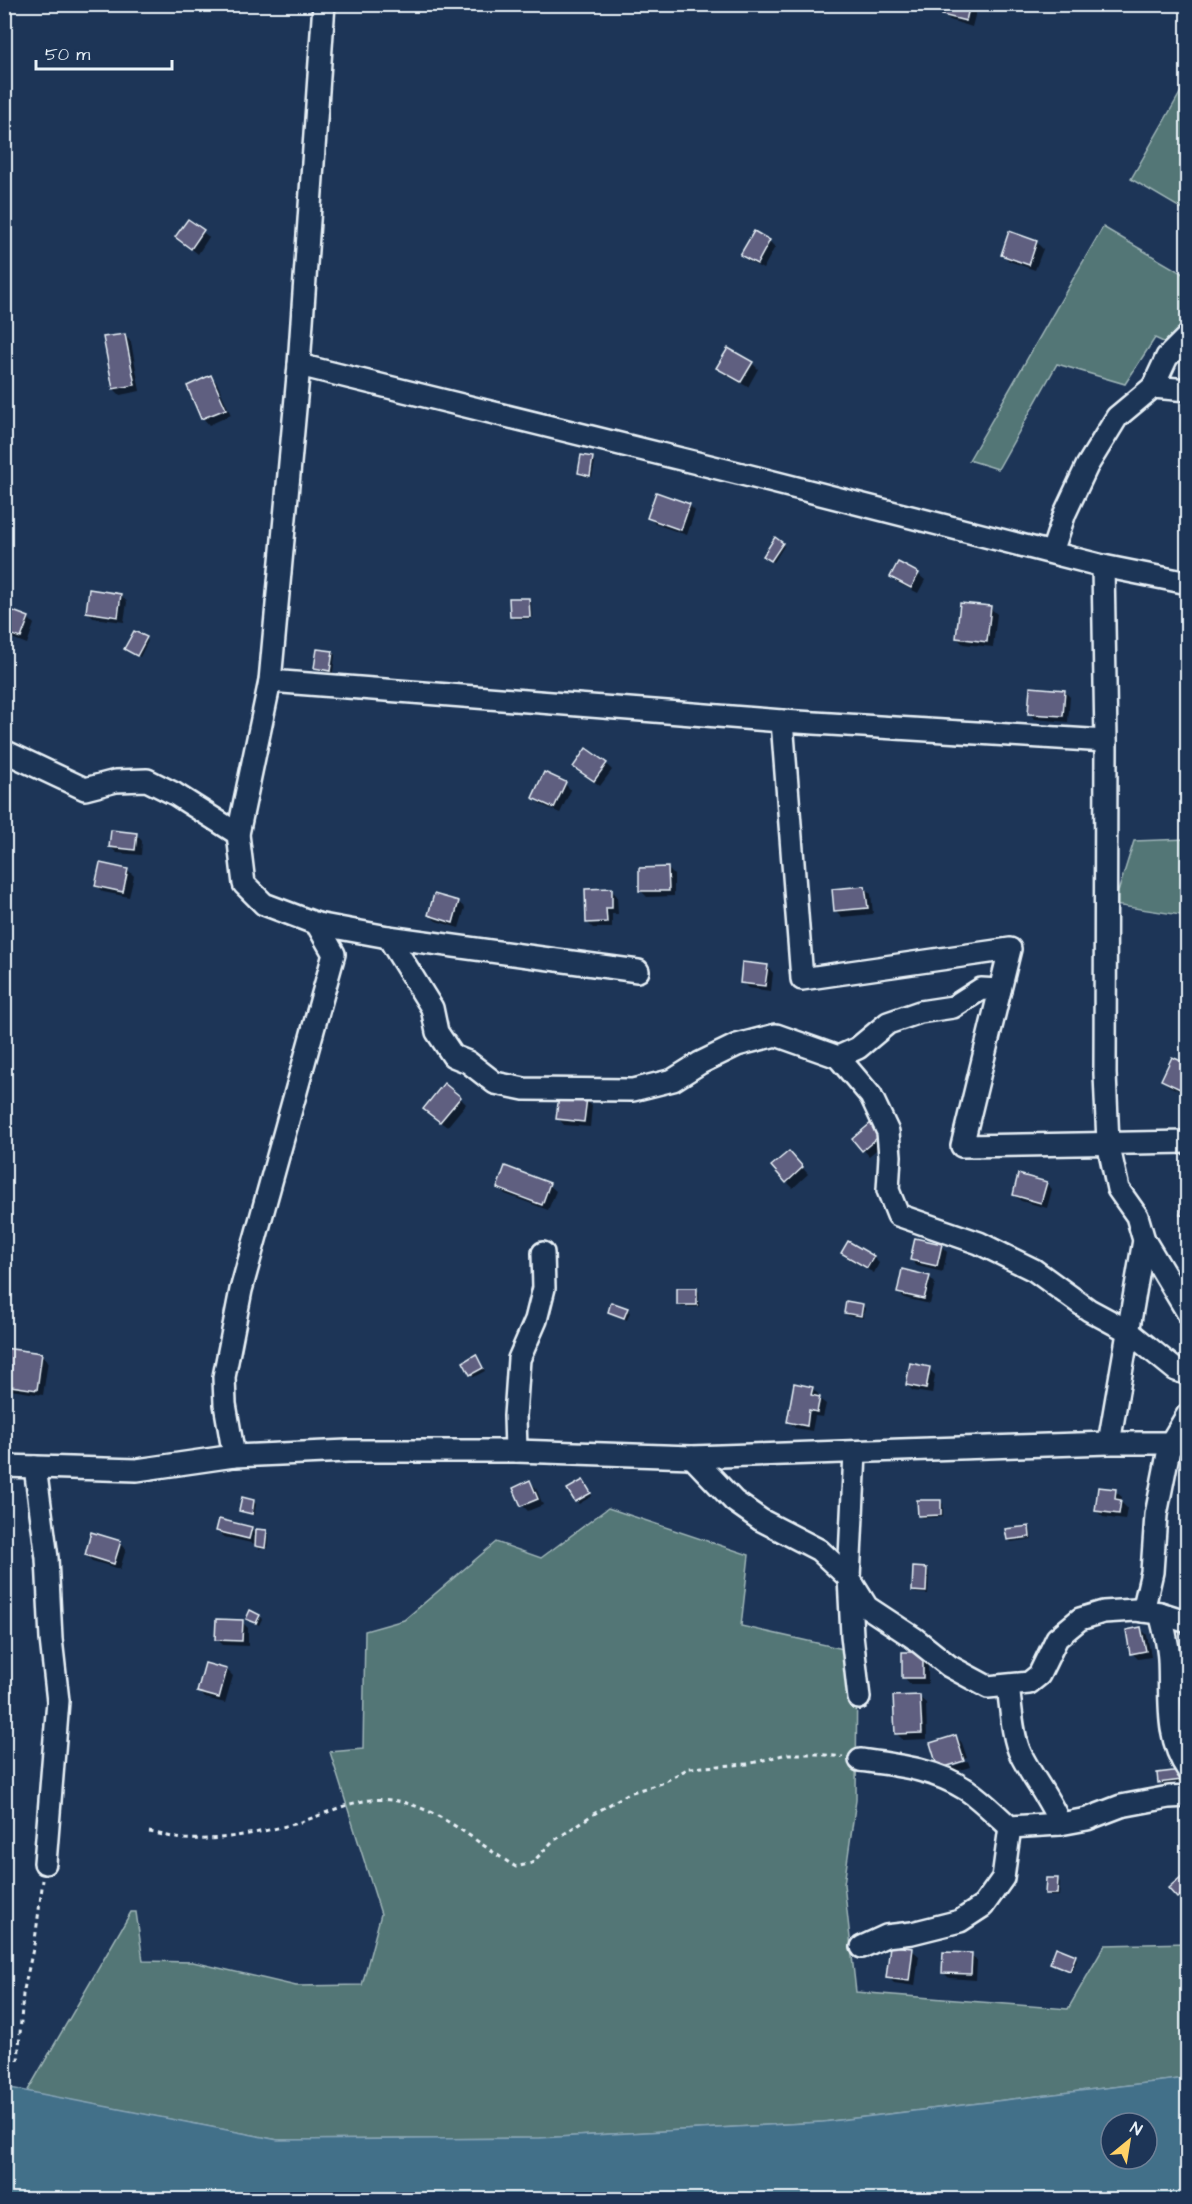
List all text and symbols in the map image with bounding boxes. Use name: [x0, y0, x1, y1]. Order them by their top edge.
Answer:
scale bar: [36, 33, 172, 71]
text: 50 m: [45, 42, 90, 67]
north arrow: [1099, 2111, 1159, 2171]
text: N: [1126, 2117, 1146, 2141]

